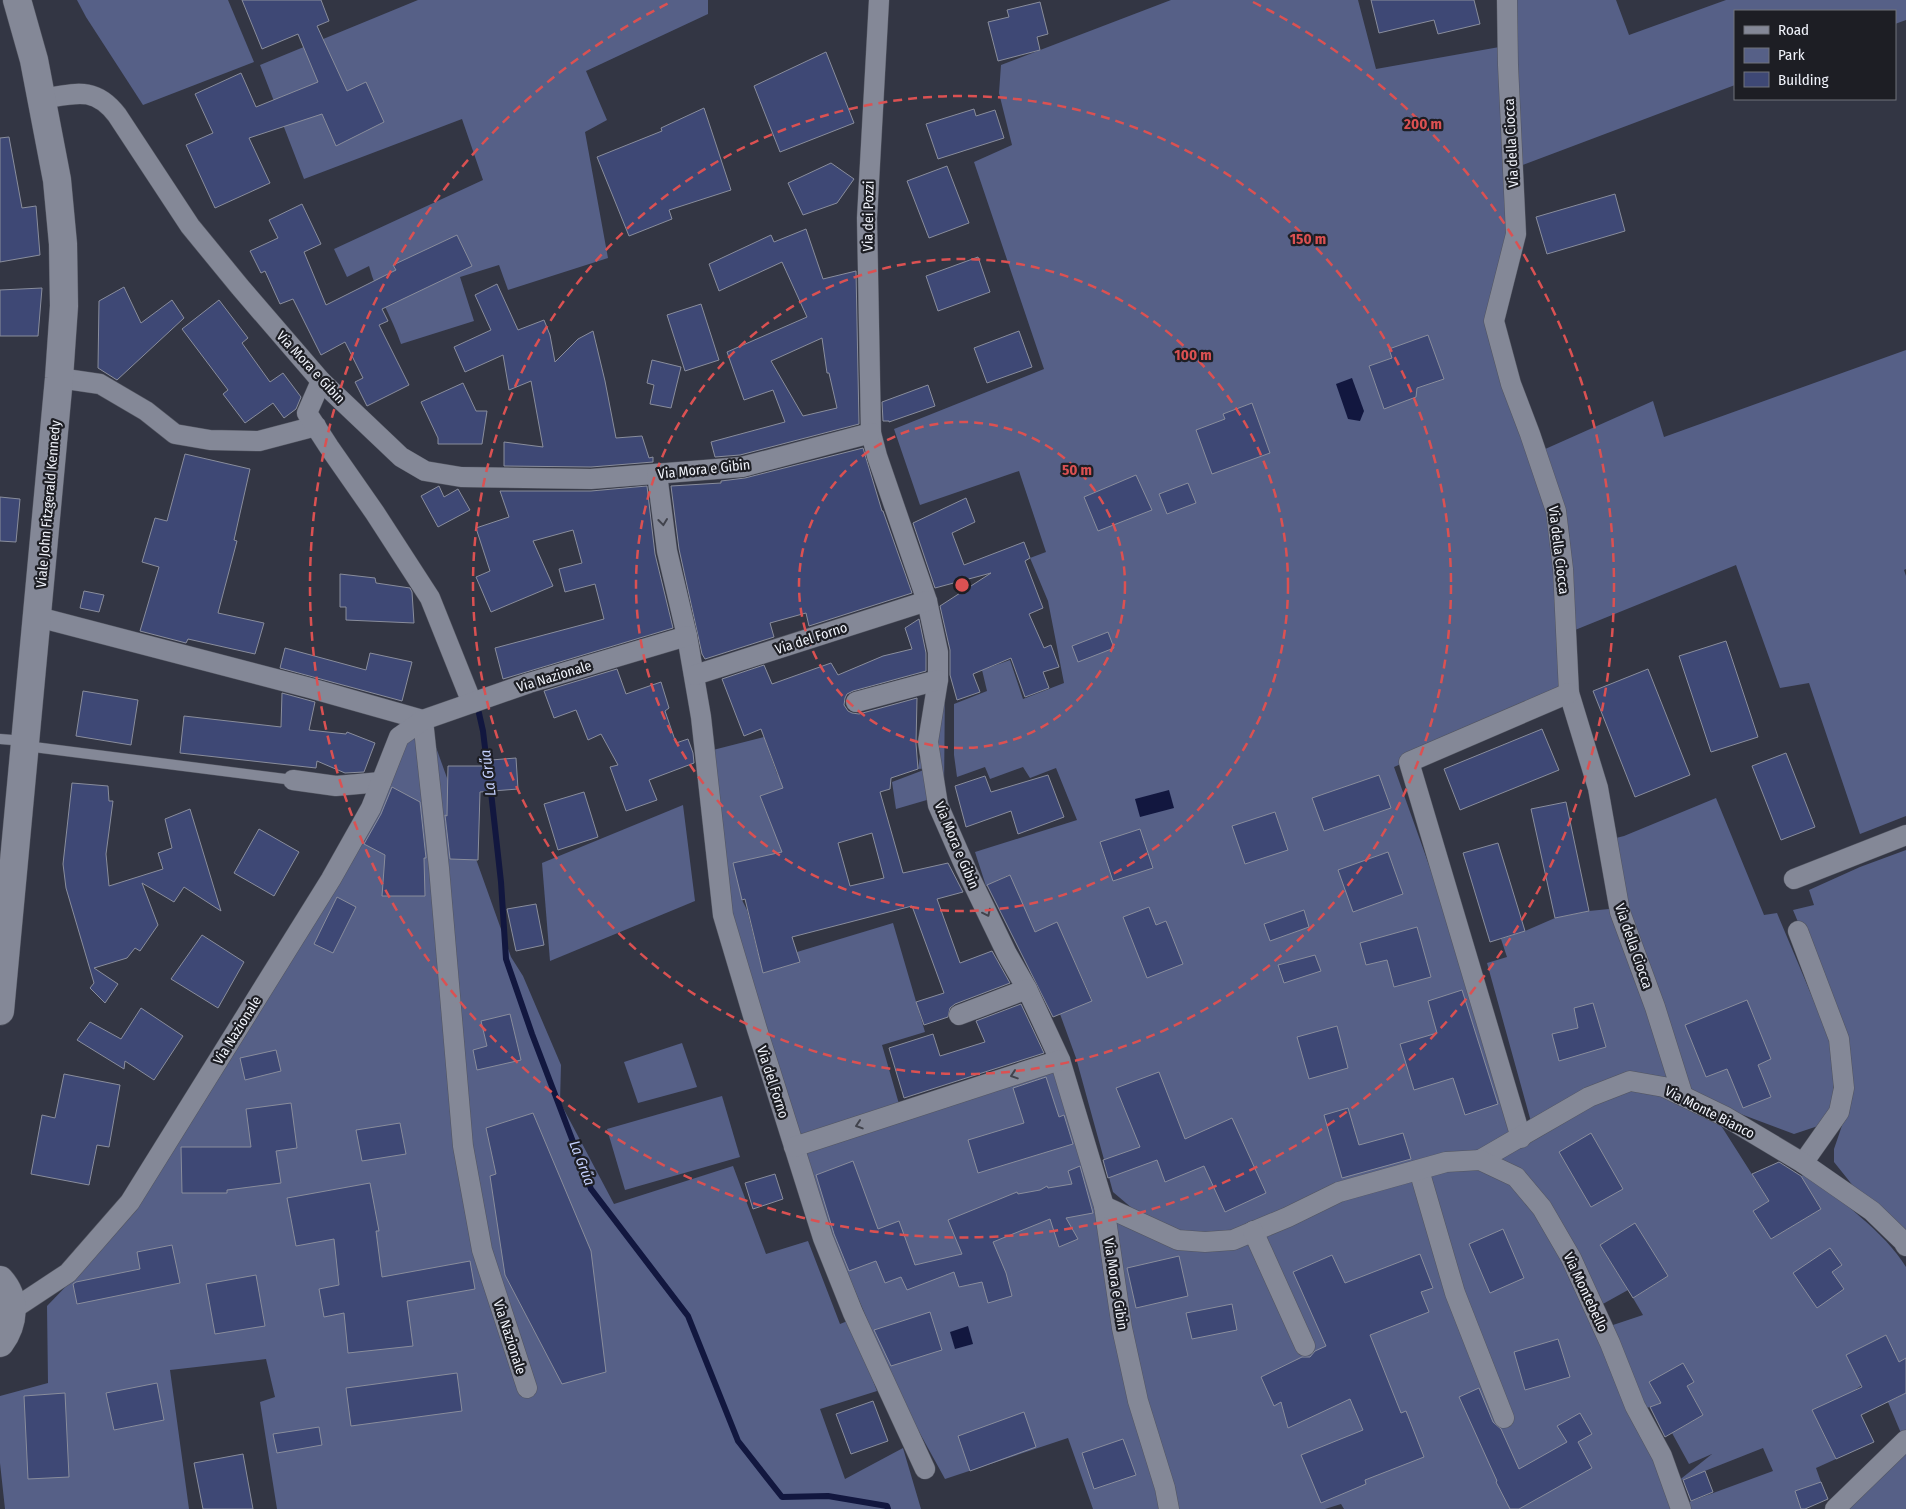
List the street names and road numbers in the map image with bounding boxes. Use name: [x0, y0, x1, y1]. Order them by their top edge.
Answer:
street label: Via della Ciocca: [1501, 98, 1522, 188]
street label: Via dei Pozzi: [859, 180, 878, 252]
street label: Via Mora e Gibin: [273, 328, 349, 407]
street label: Viale John Fitzgerald Kennedy: [33, 419, 64, 588]
street label: Via Mora e Gibin: [657, 456, 751, 483]
street label: Via della Ciocca: [1545, 505, 1572, 595]
street label: Via del Forno: [773, 619, 849, 658]
street label: Via Nazionale: [515, 657, 594, 696]
street label: Via Mora e Gibin: [931, 799, 983, 891]
street label: Via della Ciocca: [1611, 901, 1656, 991]
street label: Via Nazionale: [210, 993, 265, 1068]
street label: Via del Forno: [753, 1044, 792, 1120]
street label: Via Monte Bianco: [1662, 1082, 1758, 1142]
street label: Via Mora e Gibin: [1100, 1237, 1131, 1331]
street label: Via Montebello: [1560, 1250, 1611, 1335]
street label: Via Nazionale: [490, 1298, 530, 1377]

